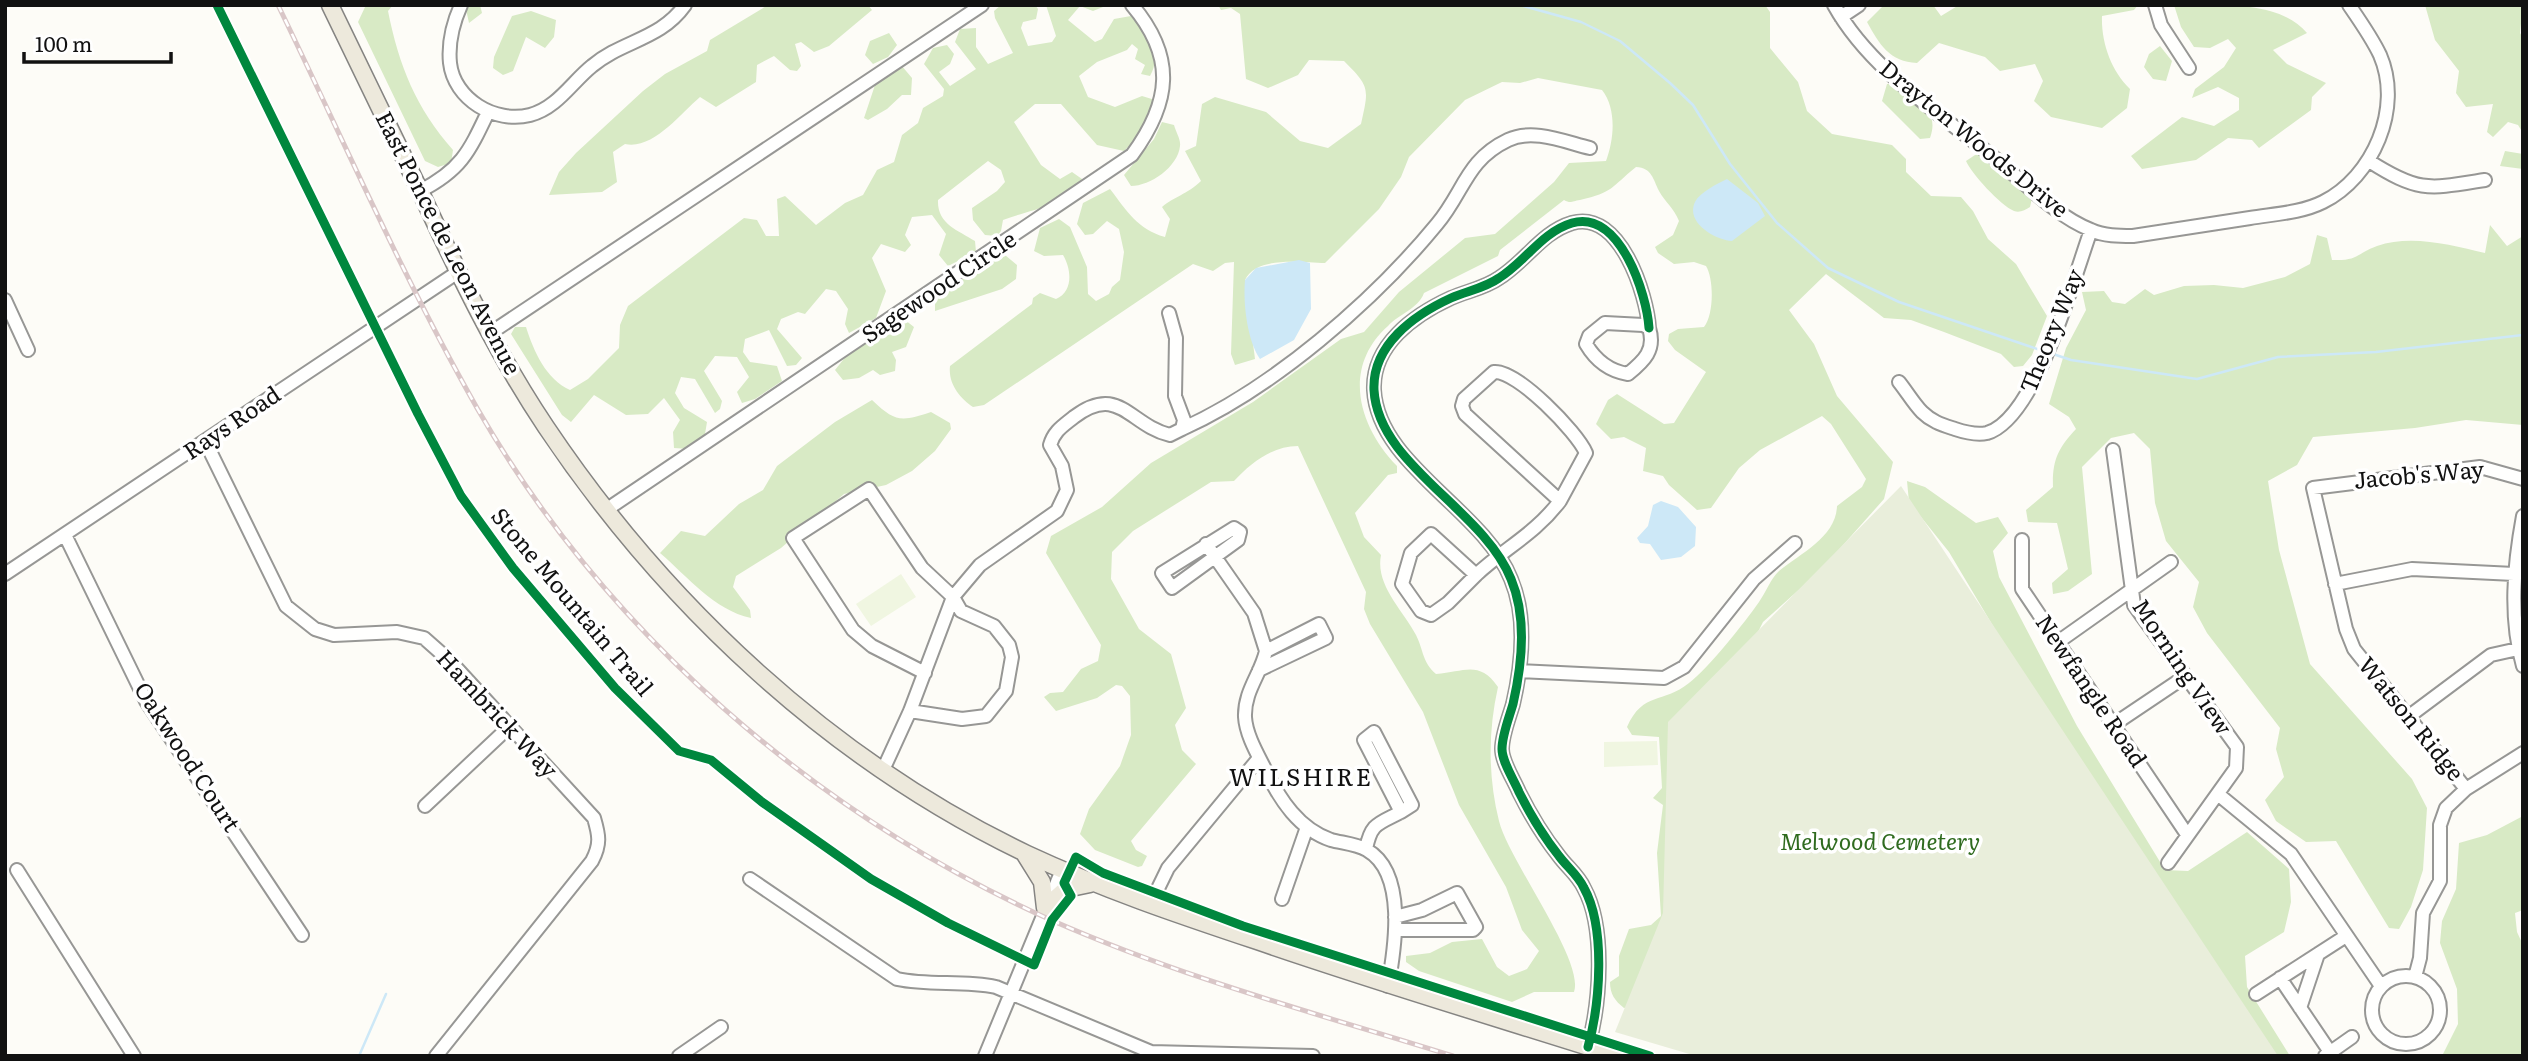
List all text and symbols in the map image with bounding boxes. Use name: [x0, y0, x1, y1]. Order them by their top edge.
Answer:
scale bar: [24, 21, 172, 65]
text: 100 m: [35, 27, 92, 58]
street label: Drayton Woods Drive: [1873, 50, 2077, 225]
street label: East Ponce de Leon Avenue: [368, 104, 531, 380]
street label: Sagewood Circle: [854, 221, 1022, 350]
street label: Theory Way: [2010, 262, 2091, 397]
street label: Rays Road: [175, 376, 286, 466]
street label: Jacob's Way: [2352, 450, 2486, 496]
street label: Stone Mountain Trail: [484, 499, 663, 703]
street label: Morning View: [2125, 591, 2242, 741]
street label: Newfangle Road: [2029, 607, 2157, 773]
street label: Hambrick Way: [430, 641, 567, 785]
street label: Watson Ridge: [2352, 648, 2473, 787]
street label: Oakwood Court: [127, 674, 250, 838]
district label: WILSHIRE: [1229, 758, 1373, 793]
park label: Melwood Cemetery: [1780, 823, 1980, 857]

